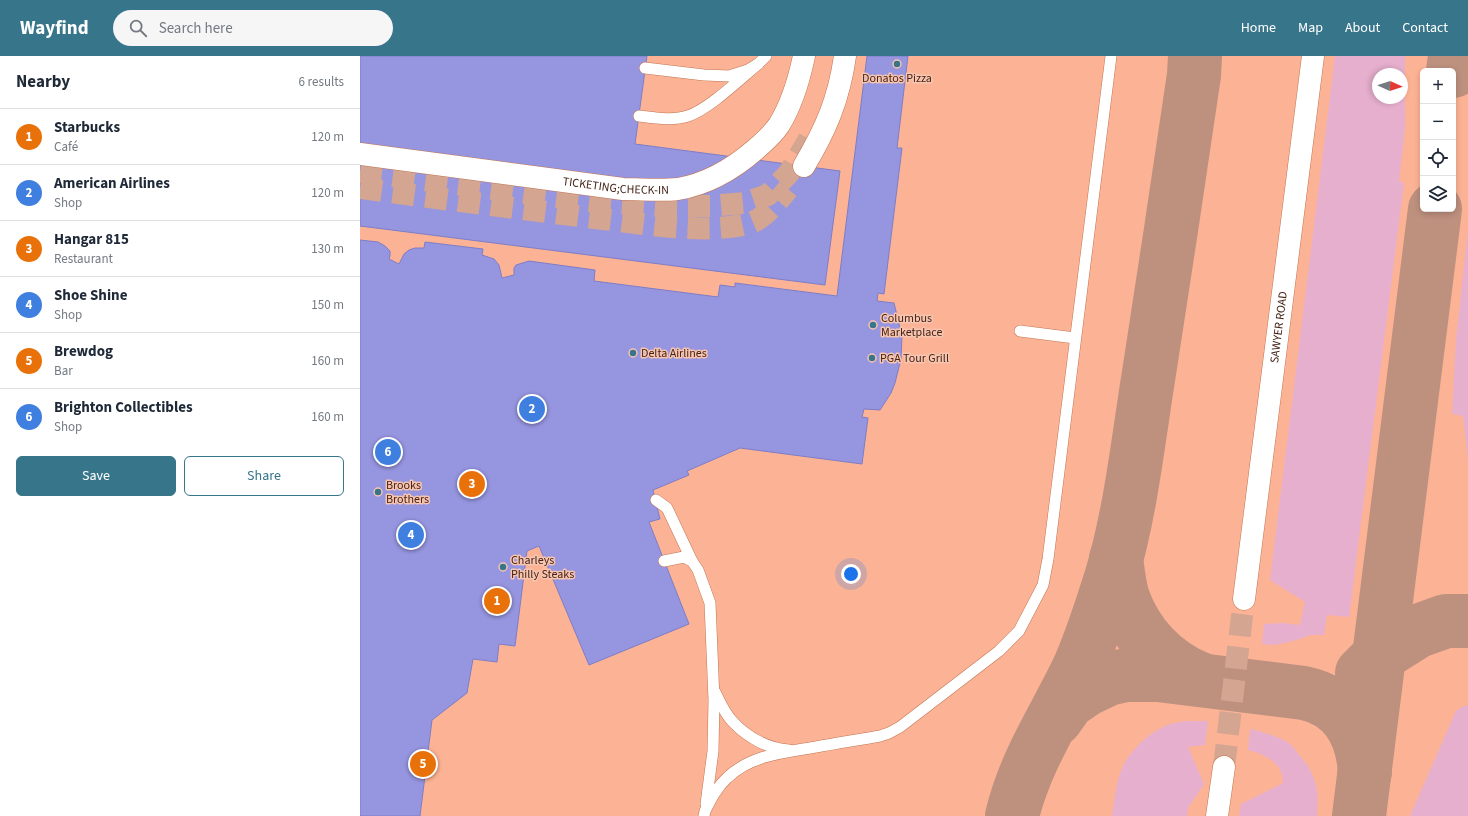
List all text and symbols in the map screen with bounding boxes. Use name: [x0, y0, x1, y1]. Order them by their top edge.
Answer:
search box: [113, 10, 393, 46]
text: Wayfind: [20, 15, 89, 42]
icon: search: [127, 17, 149, 39]
text: Search here: [159, 18, 233, 39]
text: Home: [1241, 18, 1276, 38]
text: Map: [1298, 18, 1323, 38]
text: About: [1345, 18, 1380, 38]
text: Contact: [1402, 18, 1448, 38]
marker: Donatos Pizza: [892, 59, 902, 69]
north arrow: [1372, 68, 1408, 104]
map controls: [1420, 68, 1456, 212]
button: +: [1420, 68, 1456, 104]
text: Nearby: [16, 70, 70, 94]
place label: Donatos Pizza: [862, 70, 932, 87]
text: 6 results: [299, 73, 344, 91]
button: −: [1420, 104, 1456, 140]
text: Starbucks: [54, 117, 120, 138]
text: 1: [26, 128, 32, 146]
text: 120 m: [311, 128, 344, 146]
text: Café: [54, 138, 78, 156]
button: locate: [1420, 140, 1456, 176]
text: American Airlines: [54, 173, 170, 194]
street label: TICKETING;CHECK-IN: [562, 173, 669, 198]
button: layers: [1420, 176, 1456, 212]
text: 2: [26, 184, 32, 202]
text: 120 m: [311, 184, 344, 202]
text: Shop: [54, 194, 82, 212]
text: Hangar 815: [54, 229, 129, 250]
text: 3: [26, 240, 32, 258]
text: 130 m: [311, 240, 344, 258]
text: Restaurant: [54, 250, 113, 268]
text: Shoe Shine: [54, 285, 127, 306]
street label: SAWYER ROAD: [1266, 290, 1292, 364]
text: 4: [26, 296, 32, 314]
text: 150 m: [311, 296, 344, 314]
text: Shop: [54, 306, 82, 324]
place label: Columbus Marketplace: [881, 310, 943, 341]
marker: Columbus Marketplace: [868, 320, 878, 330]
text: Brewdog: [54, 341, 113, 362]
place label: Delta Airlines: [641, 345, 707, 362]
marker: Delta Airlines: [628, 348, 638, 358]
place label: PGA Tour Grill: [880, 350, 949, 367]
text: 5: [26, 352, 32, 370]
text: 160 m: [311, 352, 344, 370]
marker: PGA Tour Grill: [867, 353, 877, 363]
text: Bar: [54, 362, 73, 380]
pin: 2: [519, 394, 545, 424]
text: Brighton Collectibles: [54, 397, 193, 418]
text: 6: [26, 408, 32, 426]
text: 160 m: [311, 408, 344, 426]
text: Shop: [54, 418, 82, 436]
pin: 6: [375, 437, 401, 467]
button: Save: [16, 456, 176, 496]
button: Share: [184, 456, 344, 496]
pin: 3: [459, 469, 485, 499]
place label: Brooks Brothers: [386, 477, 429, 508]
marker: Brooks Brothers: [373, 487, 383, 497]
pin: 4: [398, 520, 424, 550]
place label: Charleys Philly Steaks: [511, 552, 574, 583]
marker: Charleys Philly Steaks: [498, 562, 508, 572]
your location: [841, 564, 861, 584]
pin: 1: [484, 586, 510, 616]
pin: 5: [410, 749, 436, 779]

